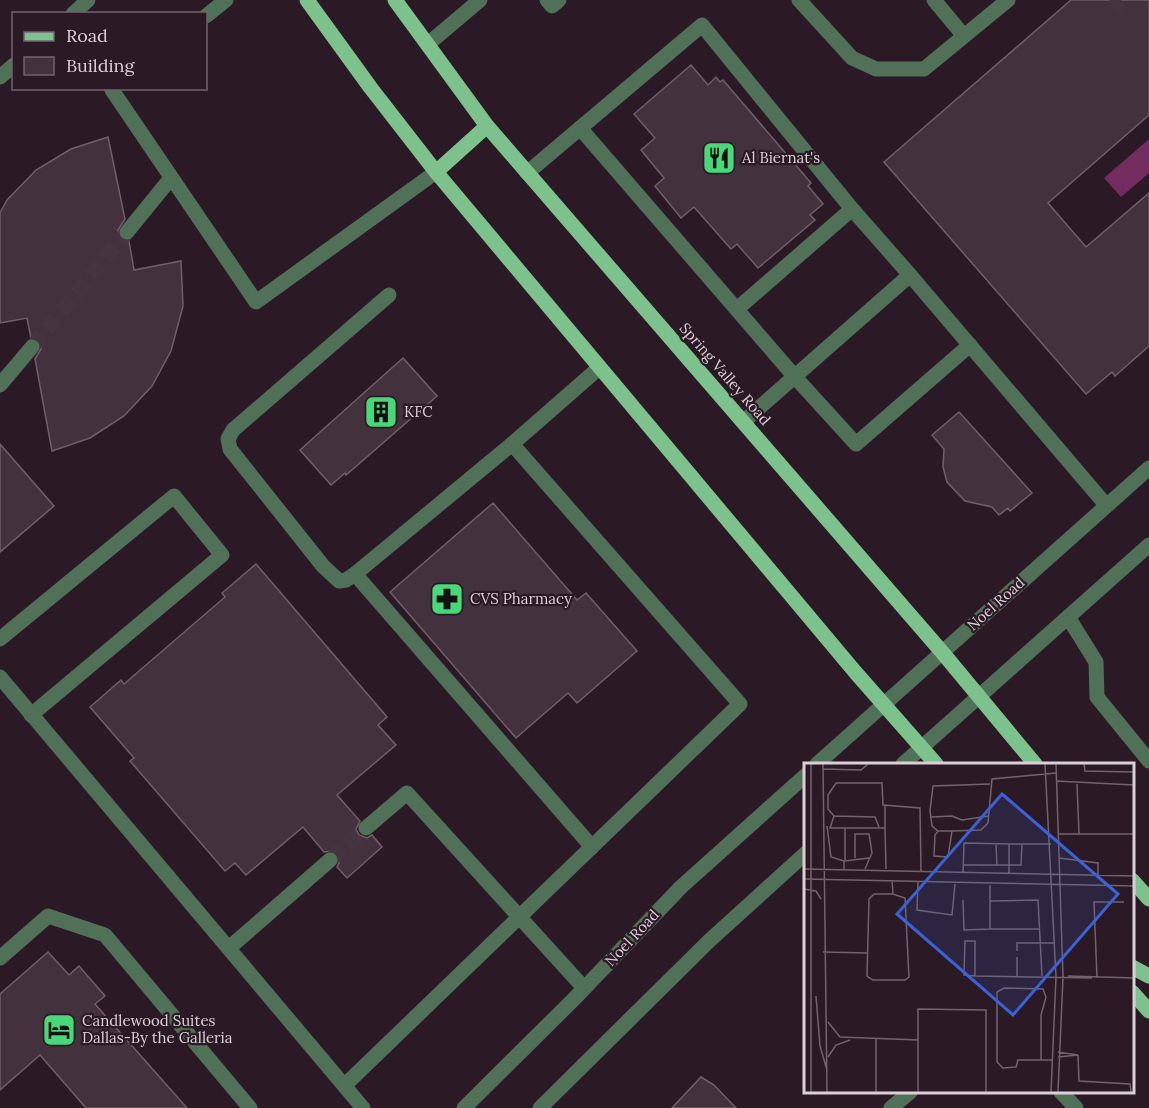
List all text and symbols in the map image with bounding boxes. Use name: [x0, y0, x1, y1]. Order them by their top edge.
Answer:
legend: [12, 12, 207, 90]
text: Road: [66, 24, 108, 47]
text: Building: [66, 54, 136, 77]
restaurant icon: Al Biernat's: [701, 140, 737, 176]
place label: Al Biernat's: [741, 148, 820, 167]
street label: Spring Valley Road: [676, 319, 775, 429]
building icon: KFC: [363, 394, 399, 430]
place label: KFC: [404, 402, 433, 421]
street label: Noel Road: [963, 573, 1028, 634]
pharmacy icon: CVS Pharmacy: [429, 581, 465, 617]
place label: CVS Pharmacy: [470, 589, 572, 608]
inset map: [804, 763, 1134, 1093]
street label: Noel Road: [600, 905, 663, 970]
place label: Candlewood Suites Dallas-By the Galleria: [82, 1011, 233, 1047]
hotel icon: Candlewood Suites Dallas-By the Galleria: [41, 1012, 77, 1048]

